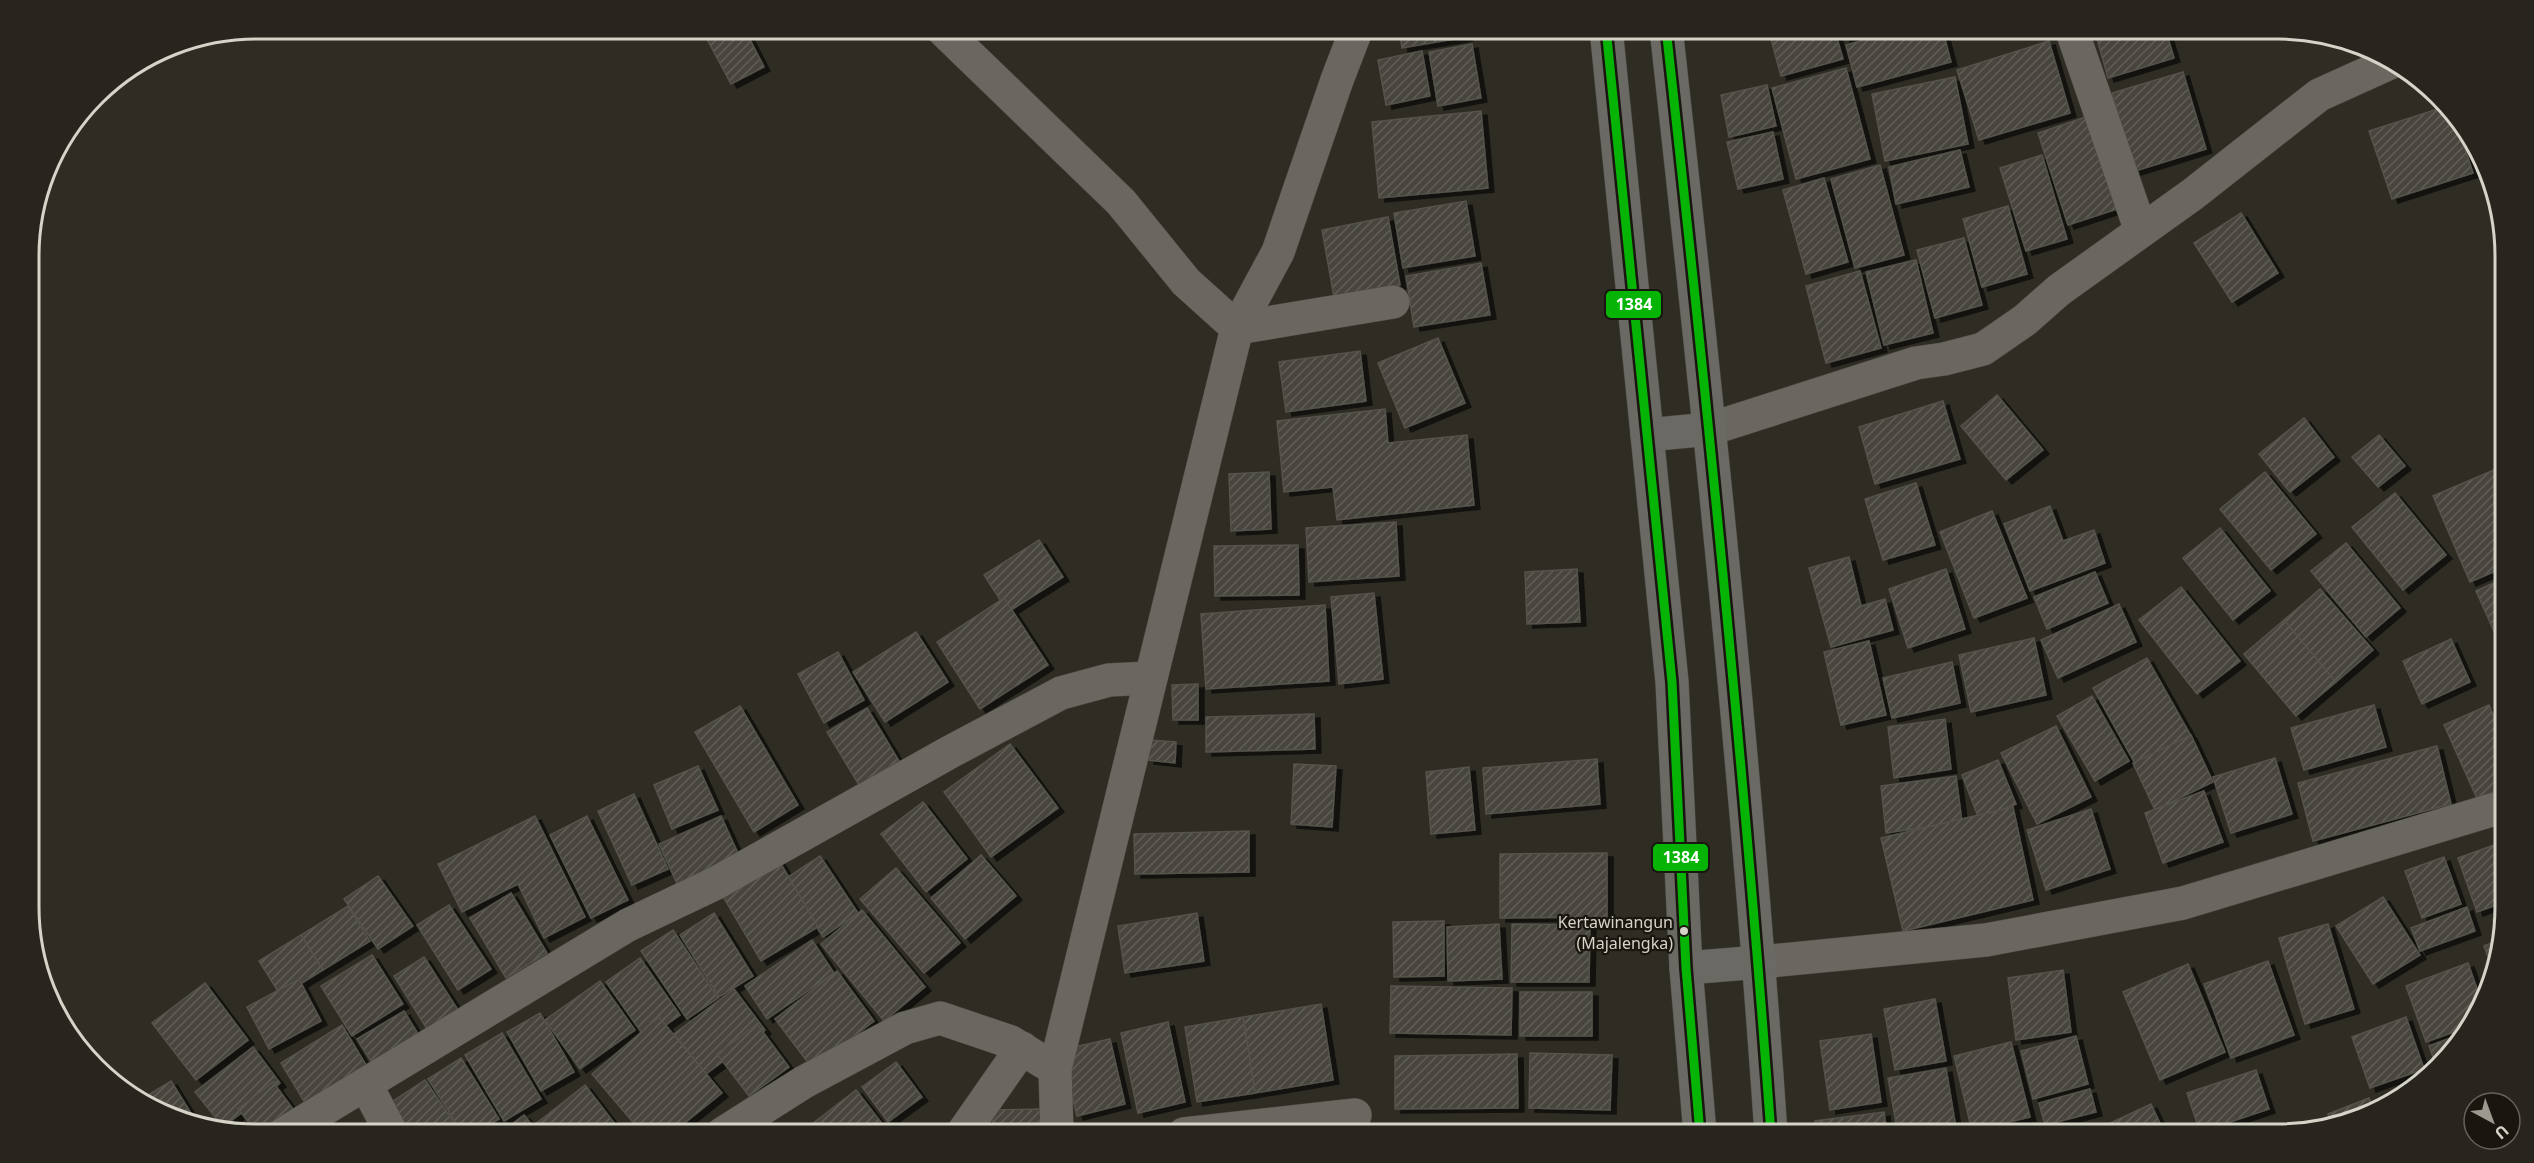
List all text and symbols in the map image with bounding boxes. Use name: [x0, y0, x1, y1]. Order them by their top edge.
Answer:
line badge: 1384: [1605, 290, 1662, 319]
text: 1384: [1616, 293, 1652, 315]
line badge: 1384: [1652, 843, 1709, 872]
text: 1384: [1663, 846, 1699, 868]
place label: Kertawinangun (Majalengka): [1558, 911, 1673, 954]
marker: Kertawinangun (Majalengka): [1678, 925, 1690, 937]
north arrow: [2462, 1091, 2522, 1151]
text: U: [2490, 1120, 2514, 1145]

